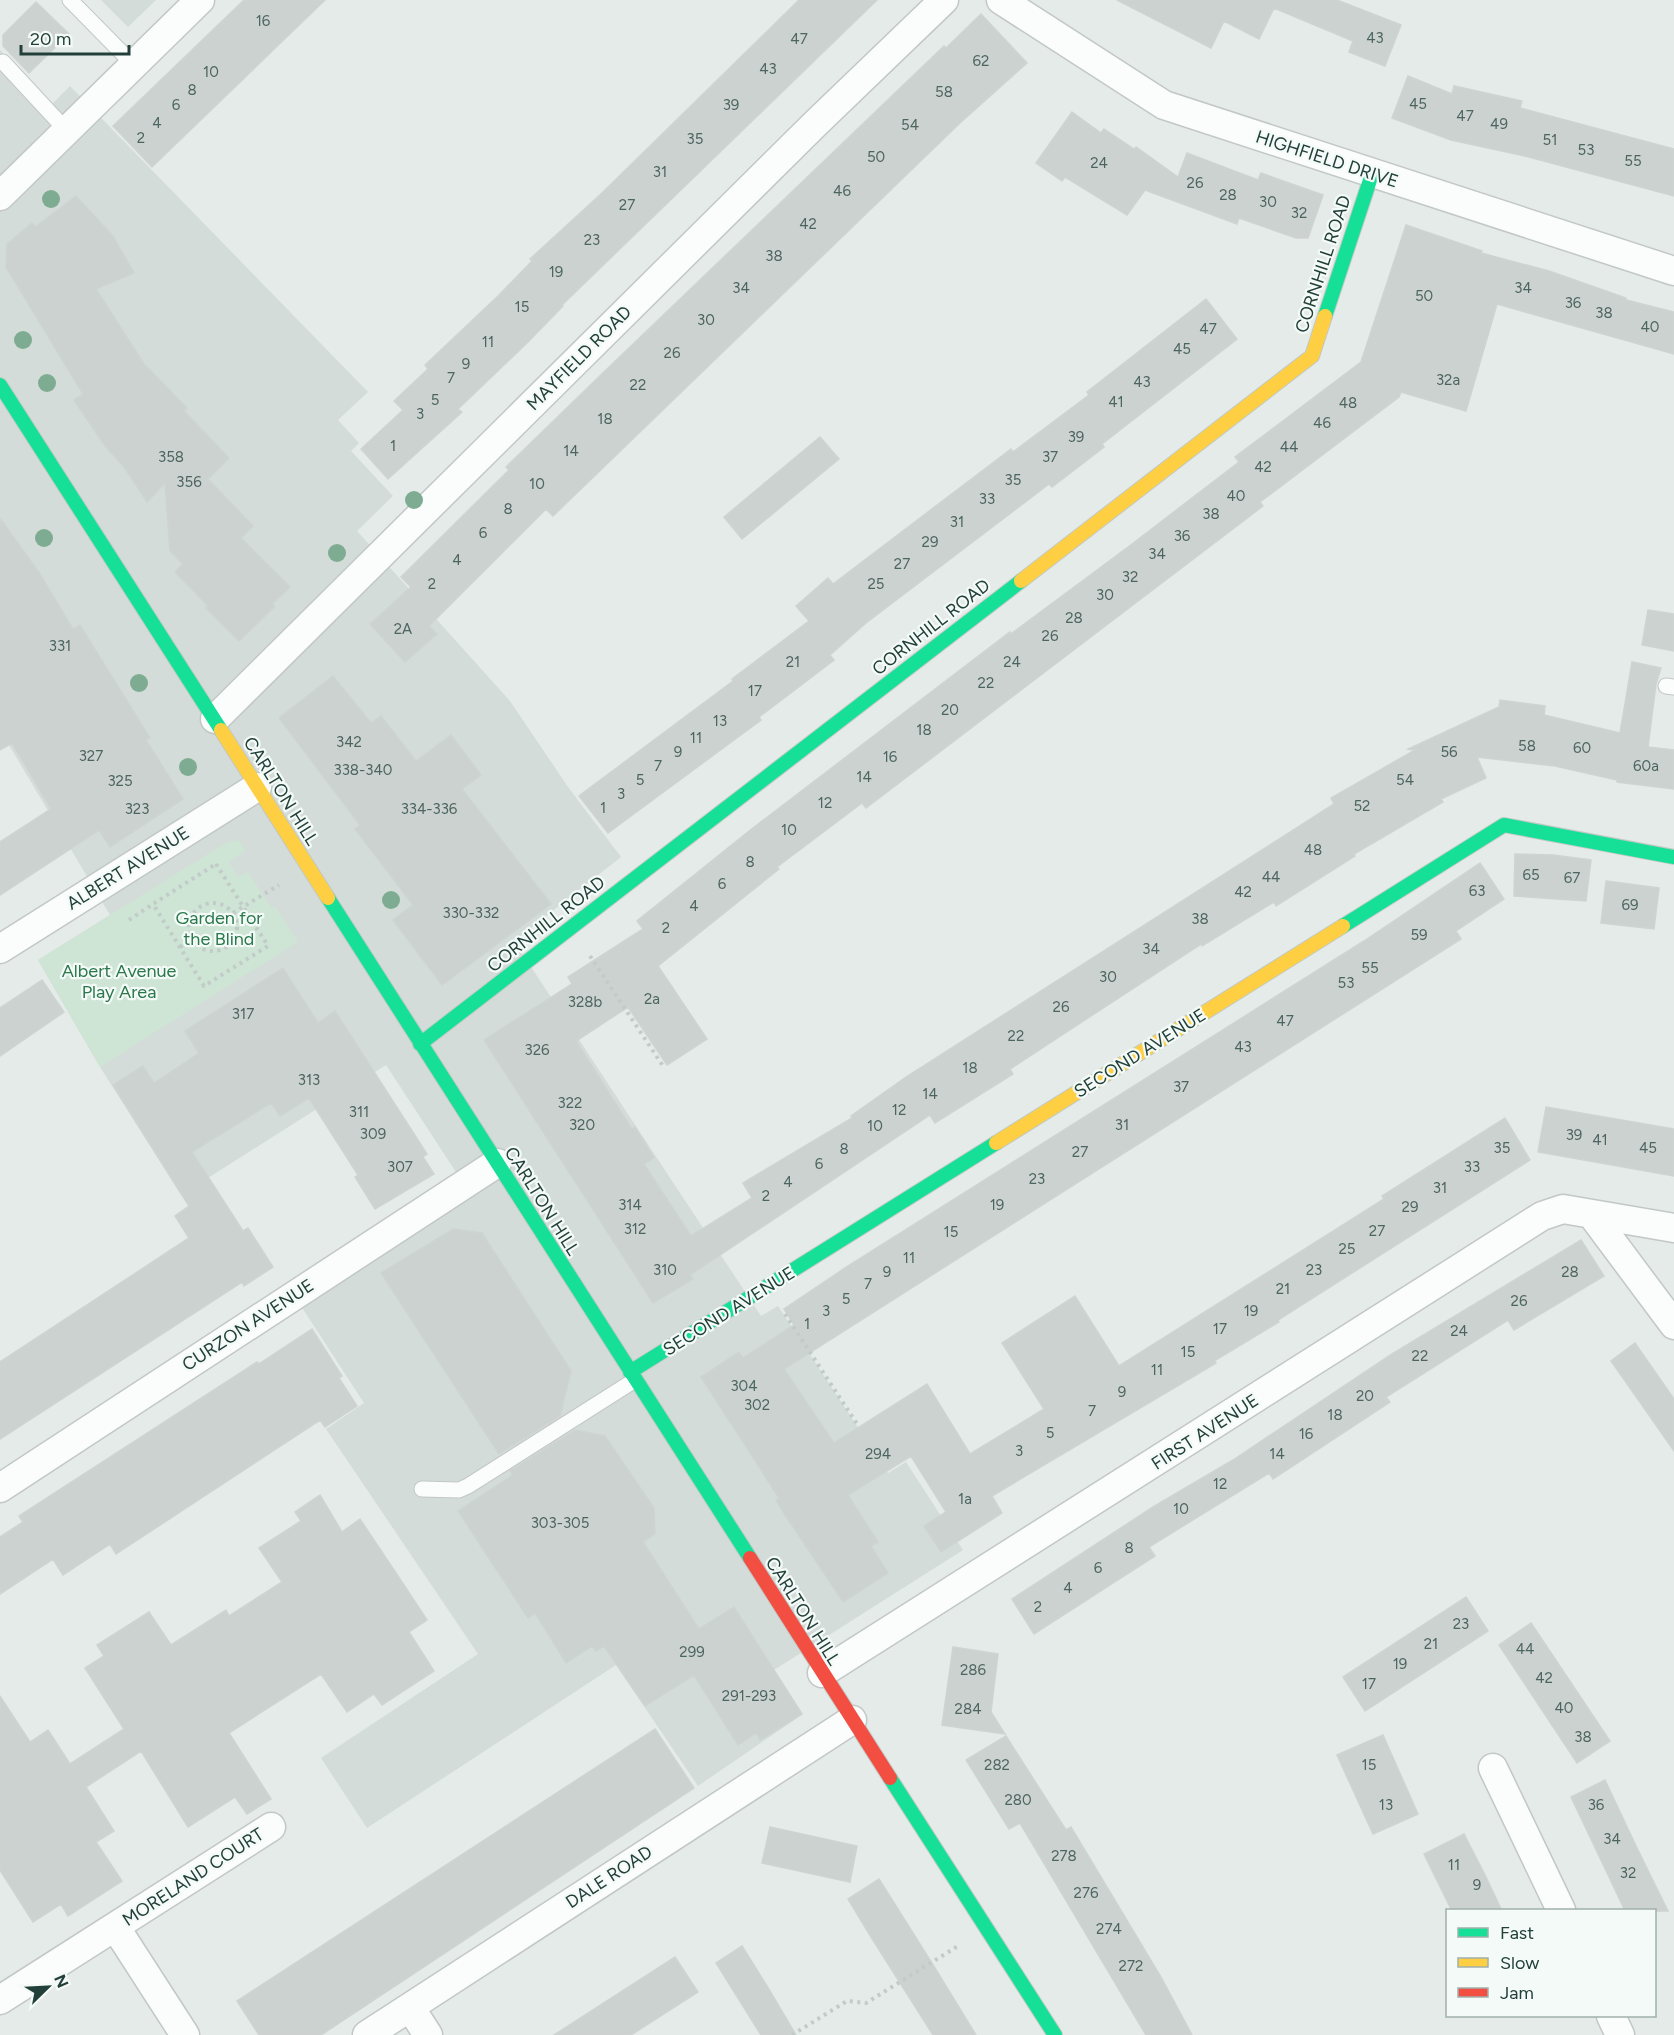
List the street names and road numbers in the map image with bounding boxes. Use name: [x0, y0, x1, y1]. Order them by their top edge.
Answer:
street label: HIGHFIELD DRIVE: [1253, 126, 1401, 192]
street label: CORNHILL ROAD: [1290, 192, 1356, 336]
street label: MAYFIELD ROAD: [522, 301, 636, 415]
street label: CORNHILL ROAD: [868, 574, 994, 680]
street label: CARLTON HILL: [239, 733, 323, 850]
street label: ALBERT AVENUE: [63, 821, 193, 915]
street label: CORNHILL ROAD: [483, 871, 609, 977]
street label: SECOND AVENUE: [1070, 1004, 1210, 1102]
street label: CARLTON HILL: [500, 1143, 584, 1260]
street label: SECOND AVENUE: [659, 1262, 799, 1360]
street label: CURZON AVENUE: [178, 1274, 318, 1376]
street label: FIRST AVENUE: [1147, 1389, 1263, 1475]
street label: CARLTON HILL: [761, 1553, 845, 1670]
street label: MORELAND COURT: [118, 1823, 268, 1931]
street label: DALE ROAD: [562, 1841, 656, 1913]

